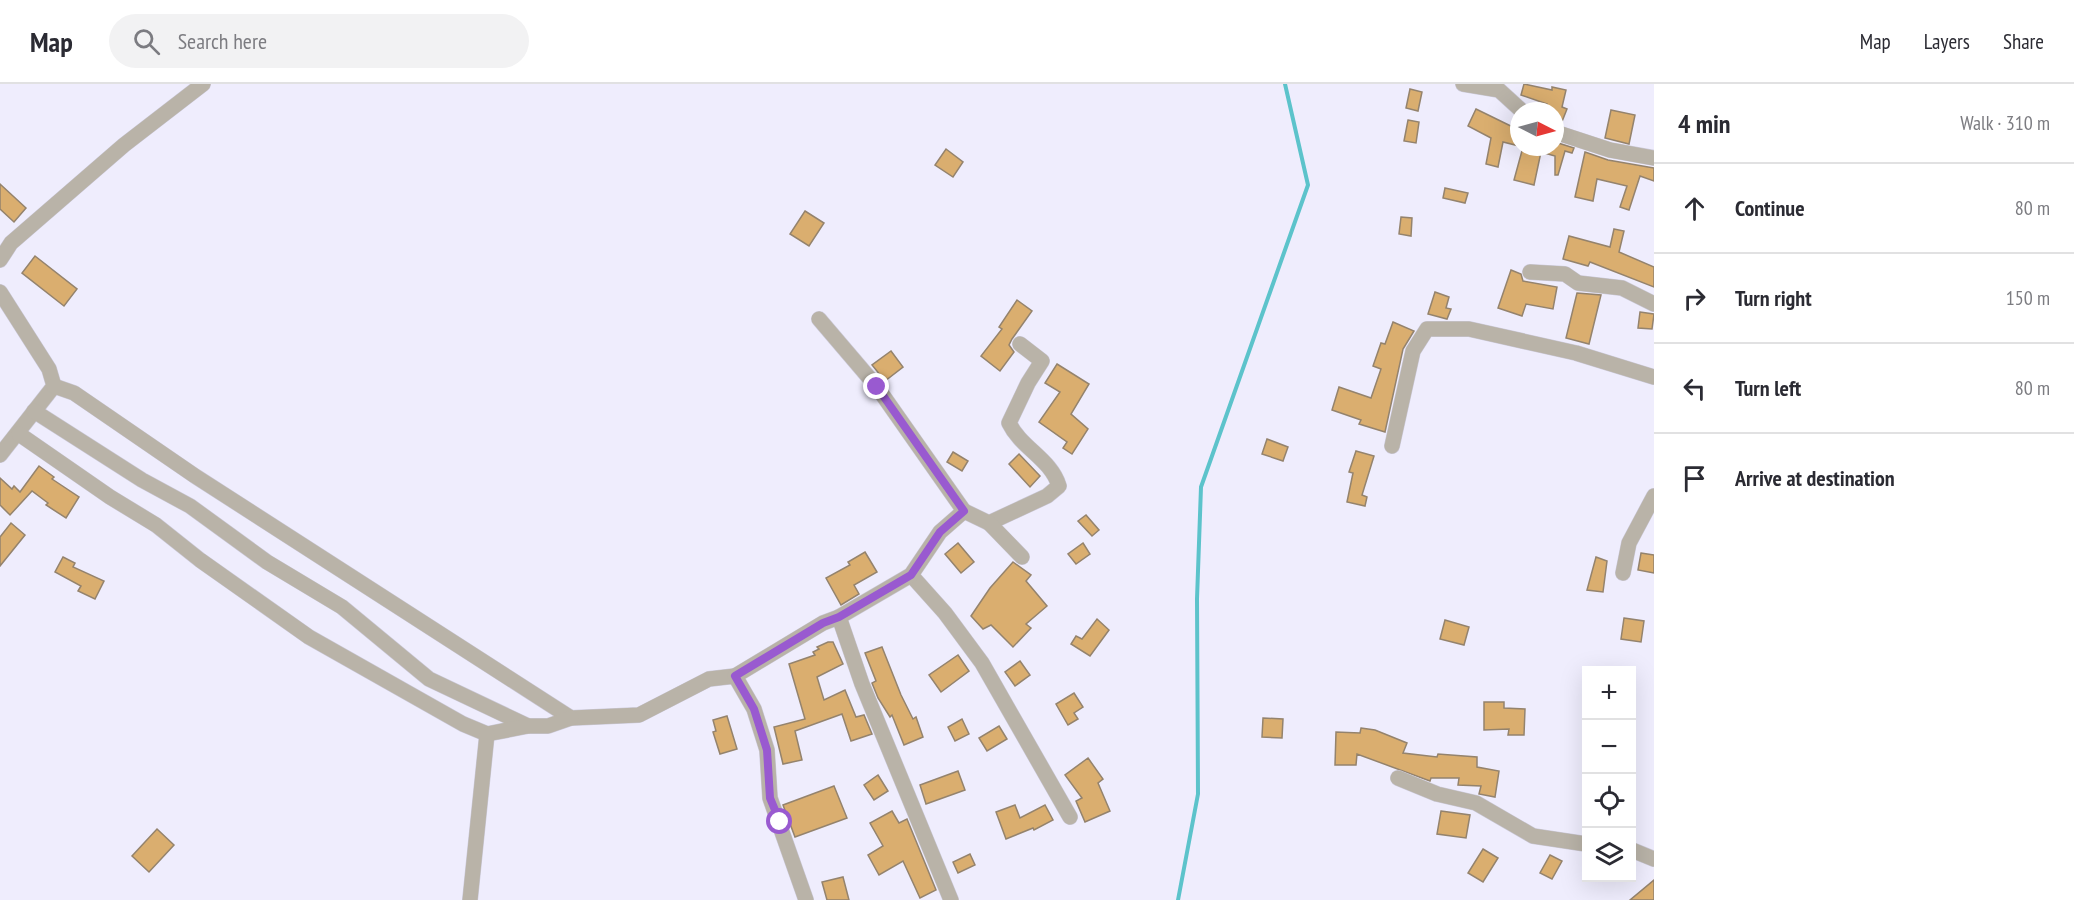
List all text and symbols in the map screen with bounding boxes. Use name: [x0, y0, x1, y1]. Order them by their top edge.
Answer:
search box: [109, 14, 529, 68]
text: Map: [30, 23, 73, 60]
icon: search: [130, 25, 163, 58]
text: Search here: [178, 27, 267, 55]
text: Map: [1860, 28, 1891, 55]
text: Layers: [1924, 28, 1970, 55]
text: Share: [2003, 28, 2044, 55]
north arrow: [1510, 102, 1564, 156]
text: 4 min: [1678, 107, 1731, 140]
text: Walk · 310 m: [1960, 110, 2050, 136]
icon: ahead: [1678, 192, 1711, 225]
text: Continue: [1735, 194, 1805, 222]
text: 80 m: [2015, 195, 2050, 221]
icon: right: [1678, 282, 1711, 315]
text: Turn right: [1735, 284, 1812, 312]
text: 150 m: [2006, 285, 2050, 311]
icon: left: [1678, 372, 1711, 405]
route end: [863, 373, 889, 399]
text: Turn left: [1735, 374, 1801, 402]
text: 80 m: [2015, 375, 2050, 401]
icon: arrive: [1678, 462, 1711, 495]
text: Arrive at destination: [1735, 464, 1895, 492]
map controls: [1582, 666, 1636, 882]
button: +: [1582, 666, 1636, 720]
button: −: [1582, 720, 1636, 774]
button: locate: [1582, 774, 1636, 828]
route start: [766, 808, 792, 834]
button: layers: [1582, 828, 1636, 882]

